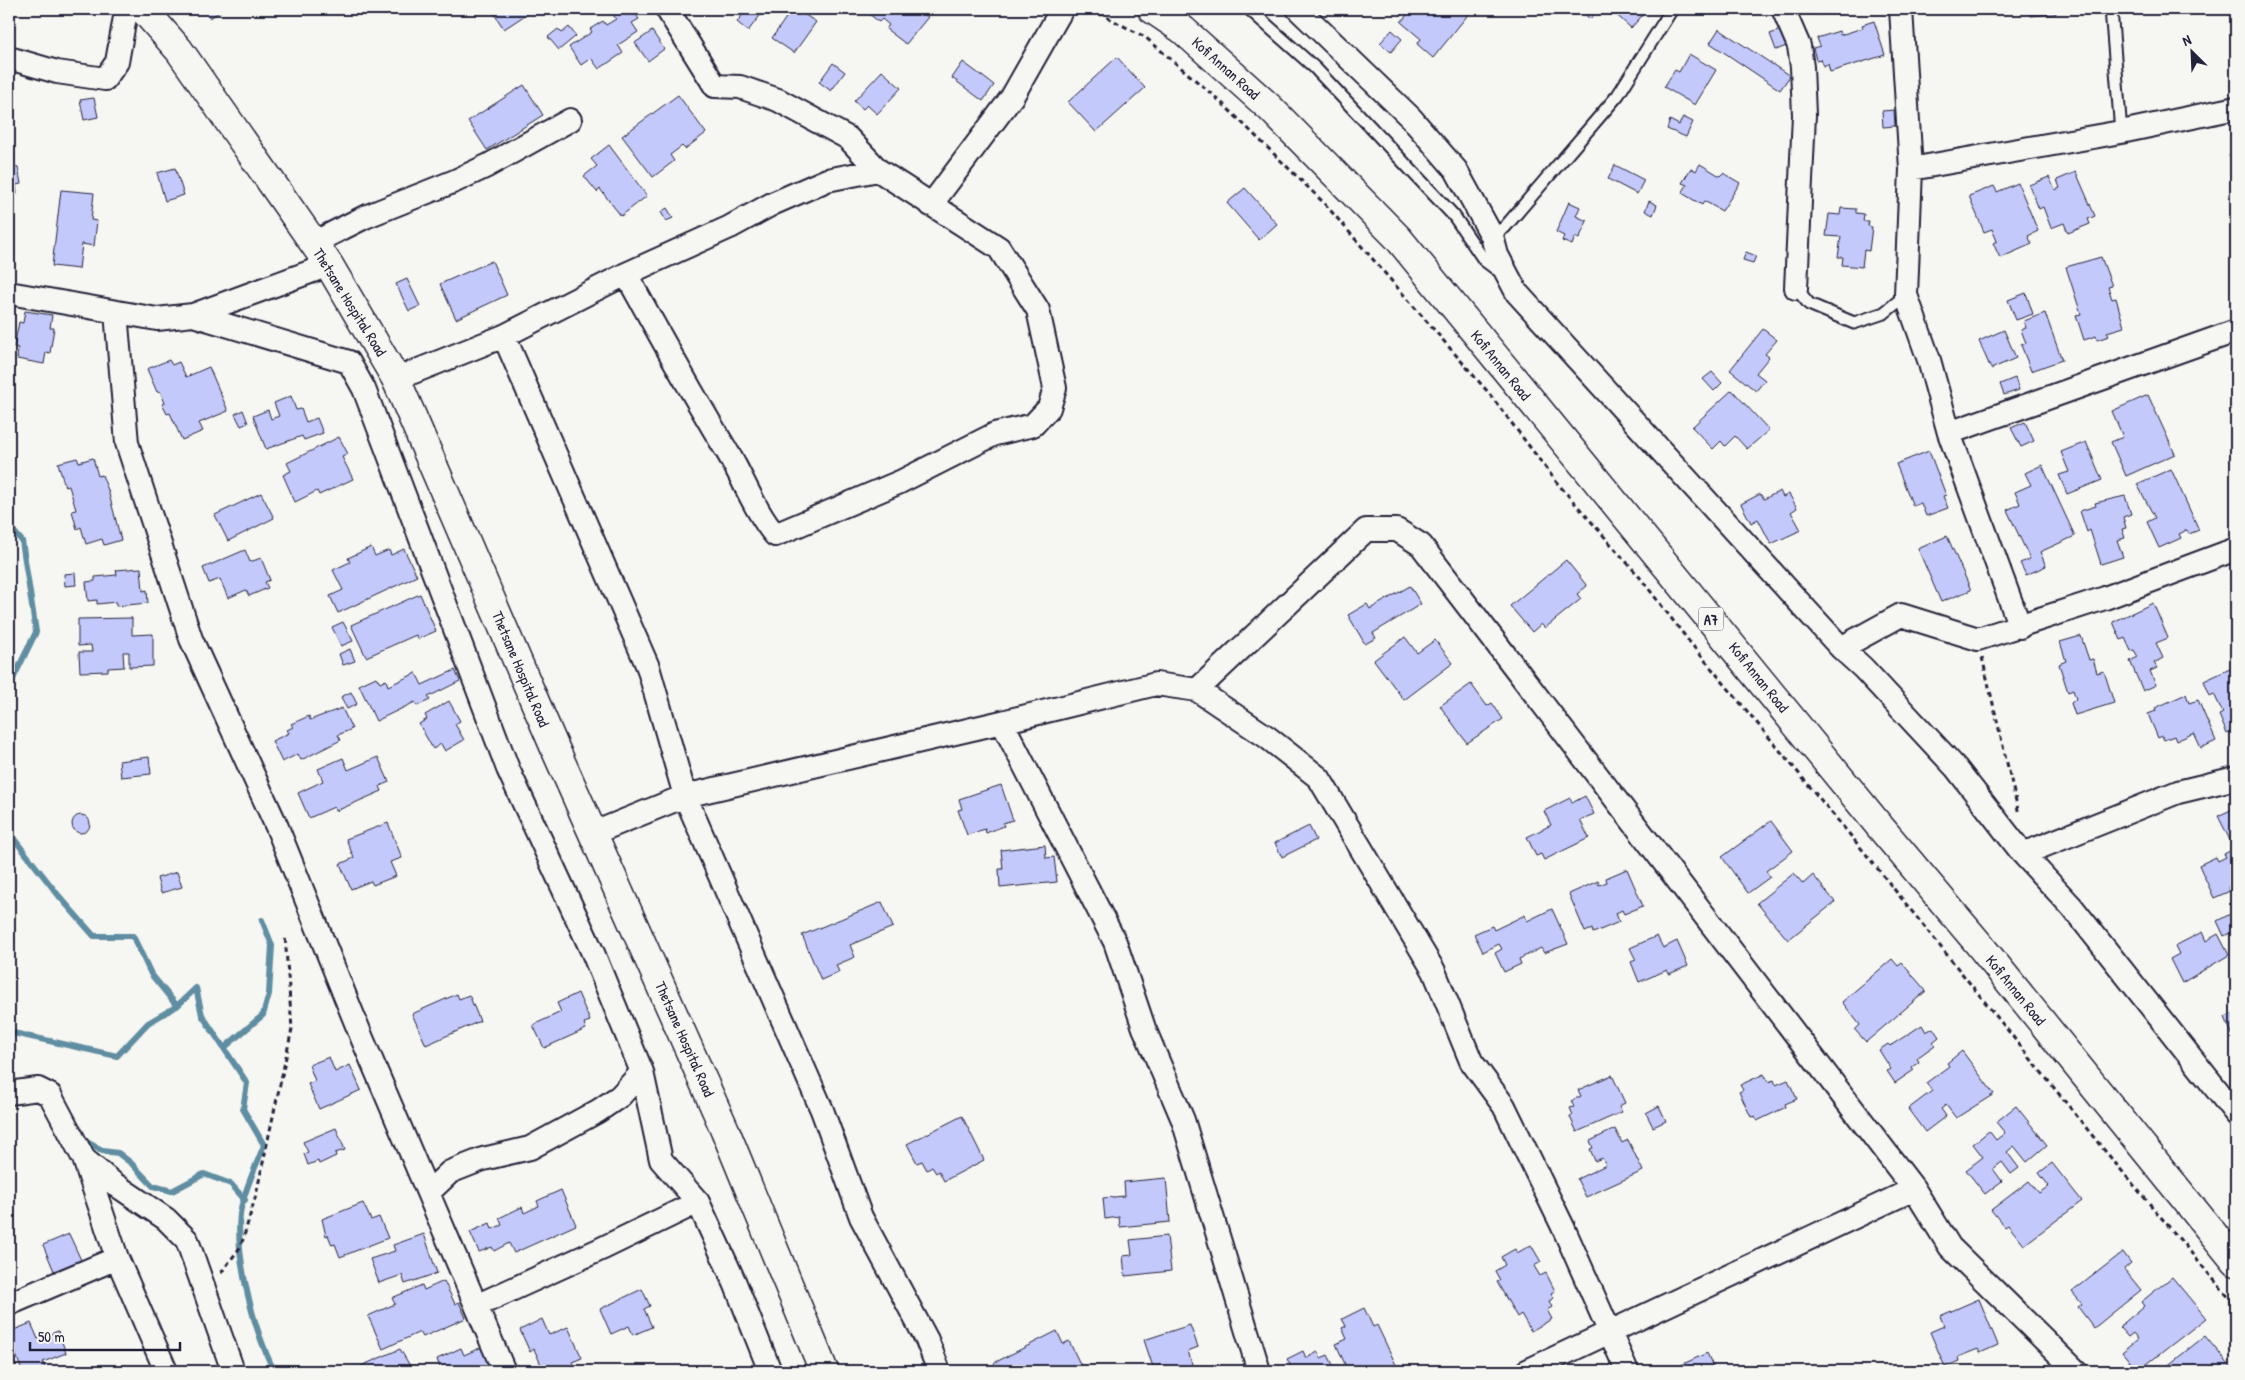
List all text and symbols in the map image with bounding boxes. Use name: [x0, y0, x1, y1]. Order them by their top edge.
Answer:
north arrow: [2168, 28, 2218, 78]
text: N: [2179, 29, 2194, 50]
street label: Kofi Annan Road: [1187, 32, 1265, 104]
street label: Thetsane Hospital Road: [308, 244, 392, 360]
street label: Kofi Annan Road: [1466, 325, 1536, 405]
street label: Thetsane Hospital Road: [487, 608, 555, 730]
road number: A7: [1698, 608, 1724, 630]
street label: Kofi Annan Road: [1724, 637, 1794, 717]
street label: Kofi Annan Road: [1981, 950, 2051, 1030]
street label: Thetsane Hospital Road: [650, 978, 720, 1100]
scale bar: [30, 1320, 180, 1352]
text: 50 m: [38, 1326, 65, 1347]

